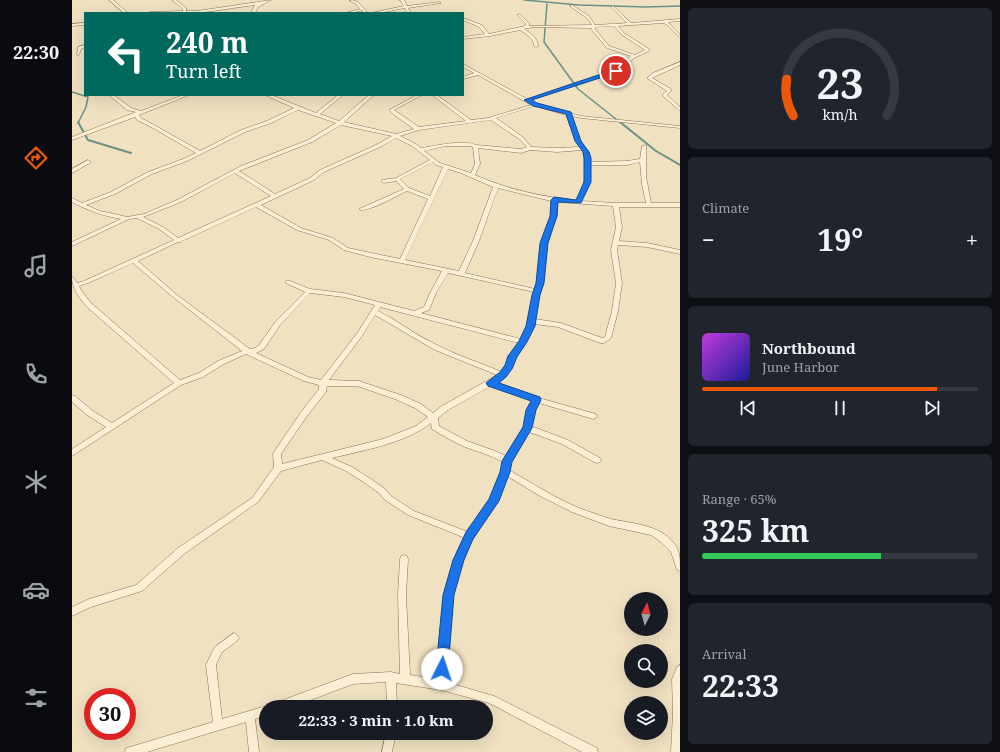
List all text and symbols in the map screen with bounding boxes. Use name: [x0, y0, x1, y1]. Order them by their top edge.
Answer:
text: 240 m: [166, 23, 248, 61]
icon: left: [100, 28, 152, 80]
text: 22:30: [13, 40, 59, 64]
pin: [599, 54, 633, 88]
text: 23: [816, 55, 864, 111]
text: Turn left: [166, 59, 241, 83]
icon: arrive: [605, 60, 627, 82]
text: km/h: [822, 105, 858, 124]
icon: directions: [22, 144, 50, 172]
text: Climate: [702, 199, 749, 217]
text: 19°: [817, 219, 863, 260]
text: −: [702, 224, 715, 254]
text: +: [966, 224, 978, 254]
icon: music: [22, 252, 50, 280]
text: Northbound: [762, 338, 856, 358]
text: June Harbor: [762, 358, 839, 376]
icon: phone: [22, 360, 50, 388]
icon: previous: [737, 397, 759, 419]
icon: pause: [829, 397, 851, 419]
icon: next: [921, 397, 943, 419]
icon: climate: [22, 468, 50, 496]
text: Range · 65%: [702, 490, 776, 508]
text: 325 km: [702, 510, 809, 551]
icon: car: [22, 576, 50, 604]
north arrow: [624, 592, 668, 636]
map controls: [624, 592, 668, 740]
button: search: [624, 644, 668, 688]
text: Arrival: [702, 645, 746, 663]
position arrow: [421, 648, 463, 690]
text: 22:33: [702, 665, 779, 706]
icon: filters: [22, 684, 50, 712]
speed limit sign: 30: [84, 688, 136, 740]
button: layers: [624, 696, 668, 740]
text: 22:33 · 3 min · 1.0 km: [299, 710, 453, 730]

